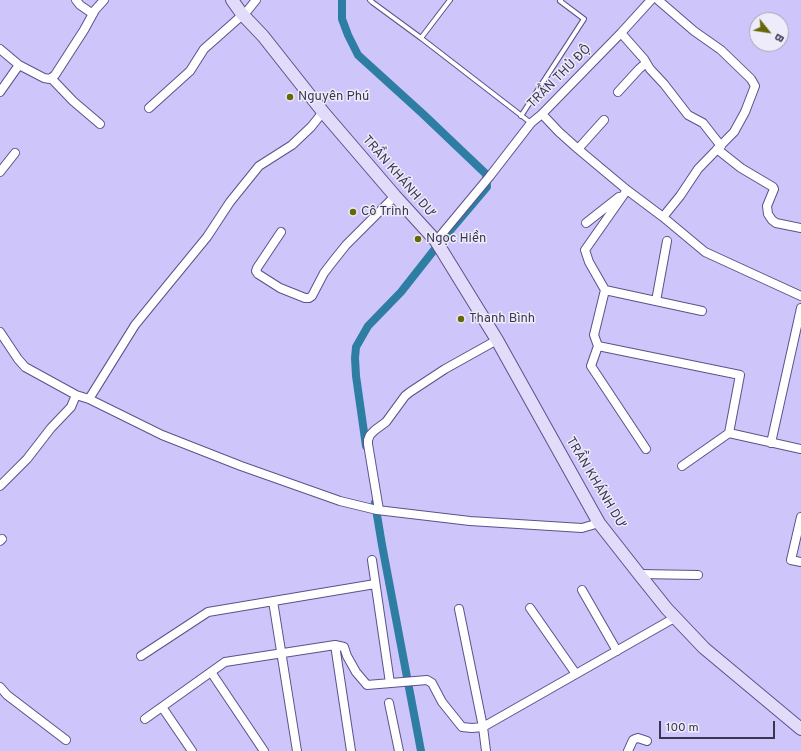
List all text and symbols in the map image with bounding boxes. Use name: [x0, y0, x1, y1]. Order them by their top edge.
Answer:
north arrow: [749, 12, 789, 52]
text: B: [771, 31, 786, 44]
street label: TRẦN THỦ ĐỘ: [525, 42, 595, 112]
place label: Nguyên Phú: [298, 89, 369, 105]
marker: Nguyên Phú: [285, 92, 295, 102]
street label: TRẦN KHÁNH DƯ: [358, 133, 438, 221]
place label: Cô Trinh: [361, 204, 409, 220]
marker: Cô Trinh: [348, 207, 358, 217]
place label: Ngọc Hiền: [426, 231, 486, 247]
marker: Ngọc Hiền: [413, 234, 423, 244]
place label: Thanh Bình: [469, 311, 535, 327]
marker: Thanh Bình: [456, 314, 466, 324]
street label: TRẦN KHÁNH DƯ: [562, 435, 628, 531]
scale bar: [661, 713, 777, 739]
text: 100 m: [666, 720, 699, 736]

